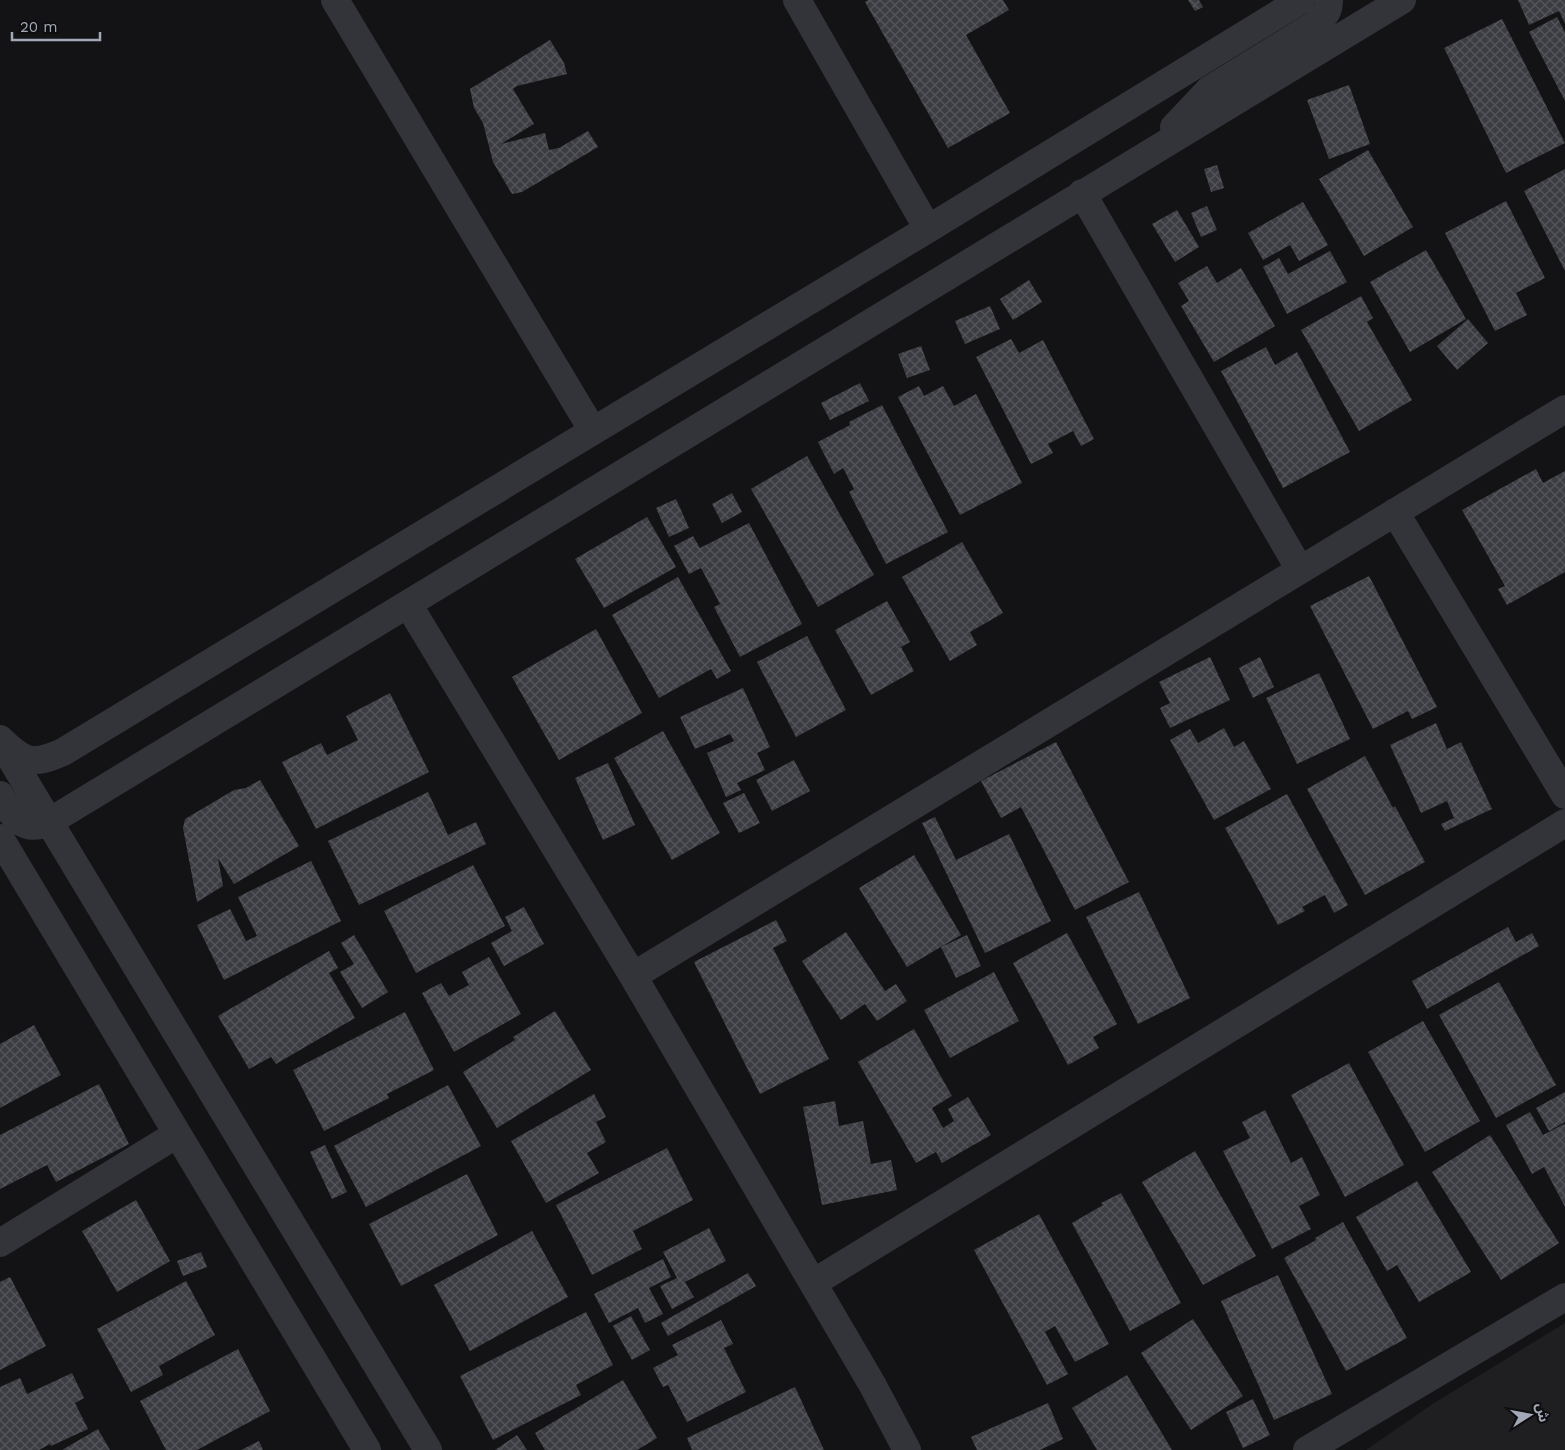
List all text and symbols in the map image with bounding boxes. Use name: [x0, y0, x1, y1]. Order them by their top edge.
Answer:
scale bar: [12, 10, 100, 42]
text: 20 m: [20, 18, 58, 36]
north arrow: [1505, 1390, 1555, 1440]
text: ش: [1533, 1402, 1552, 1423]

